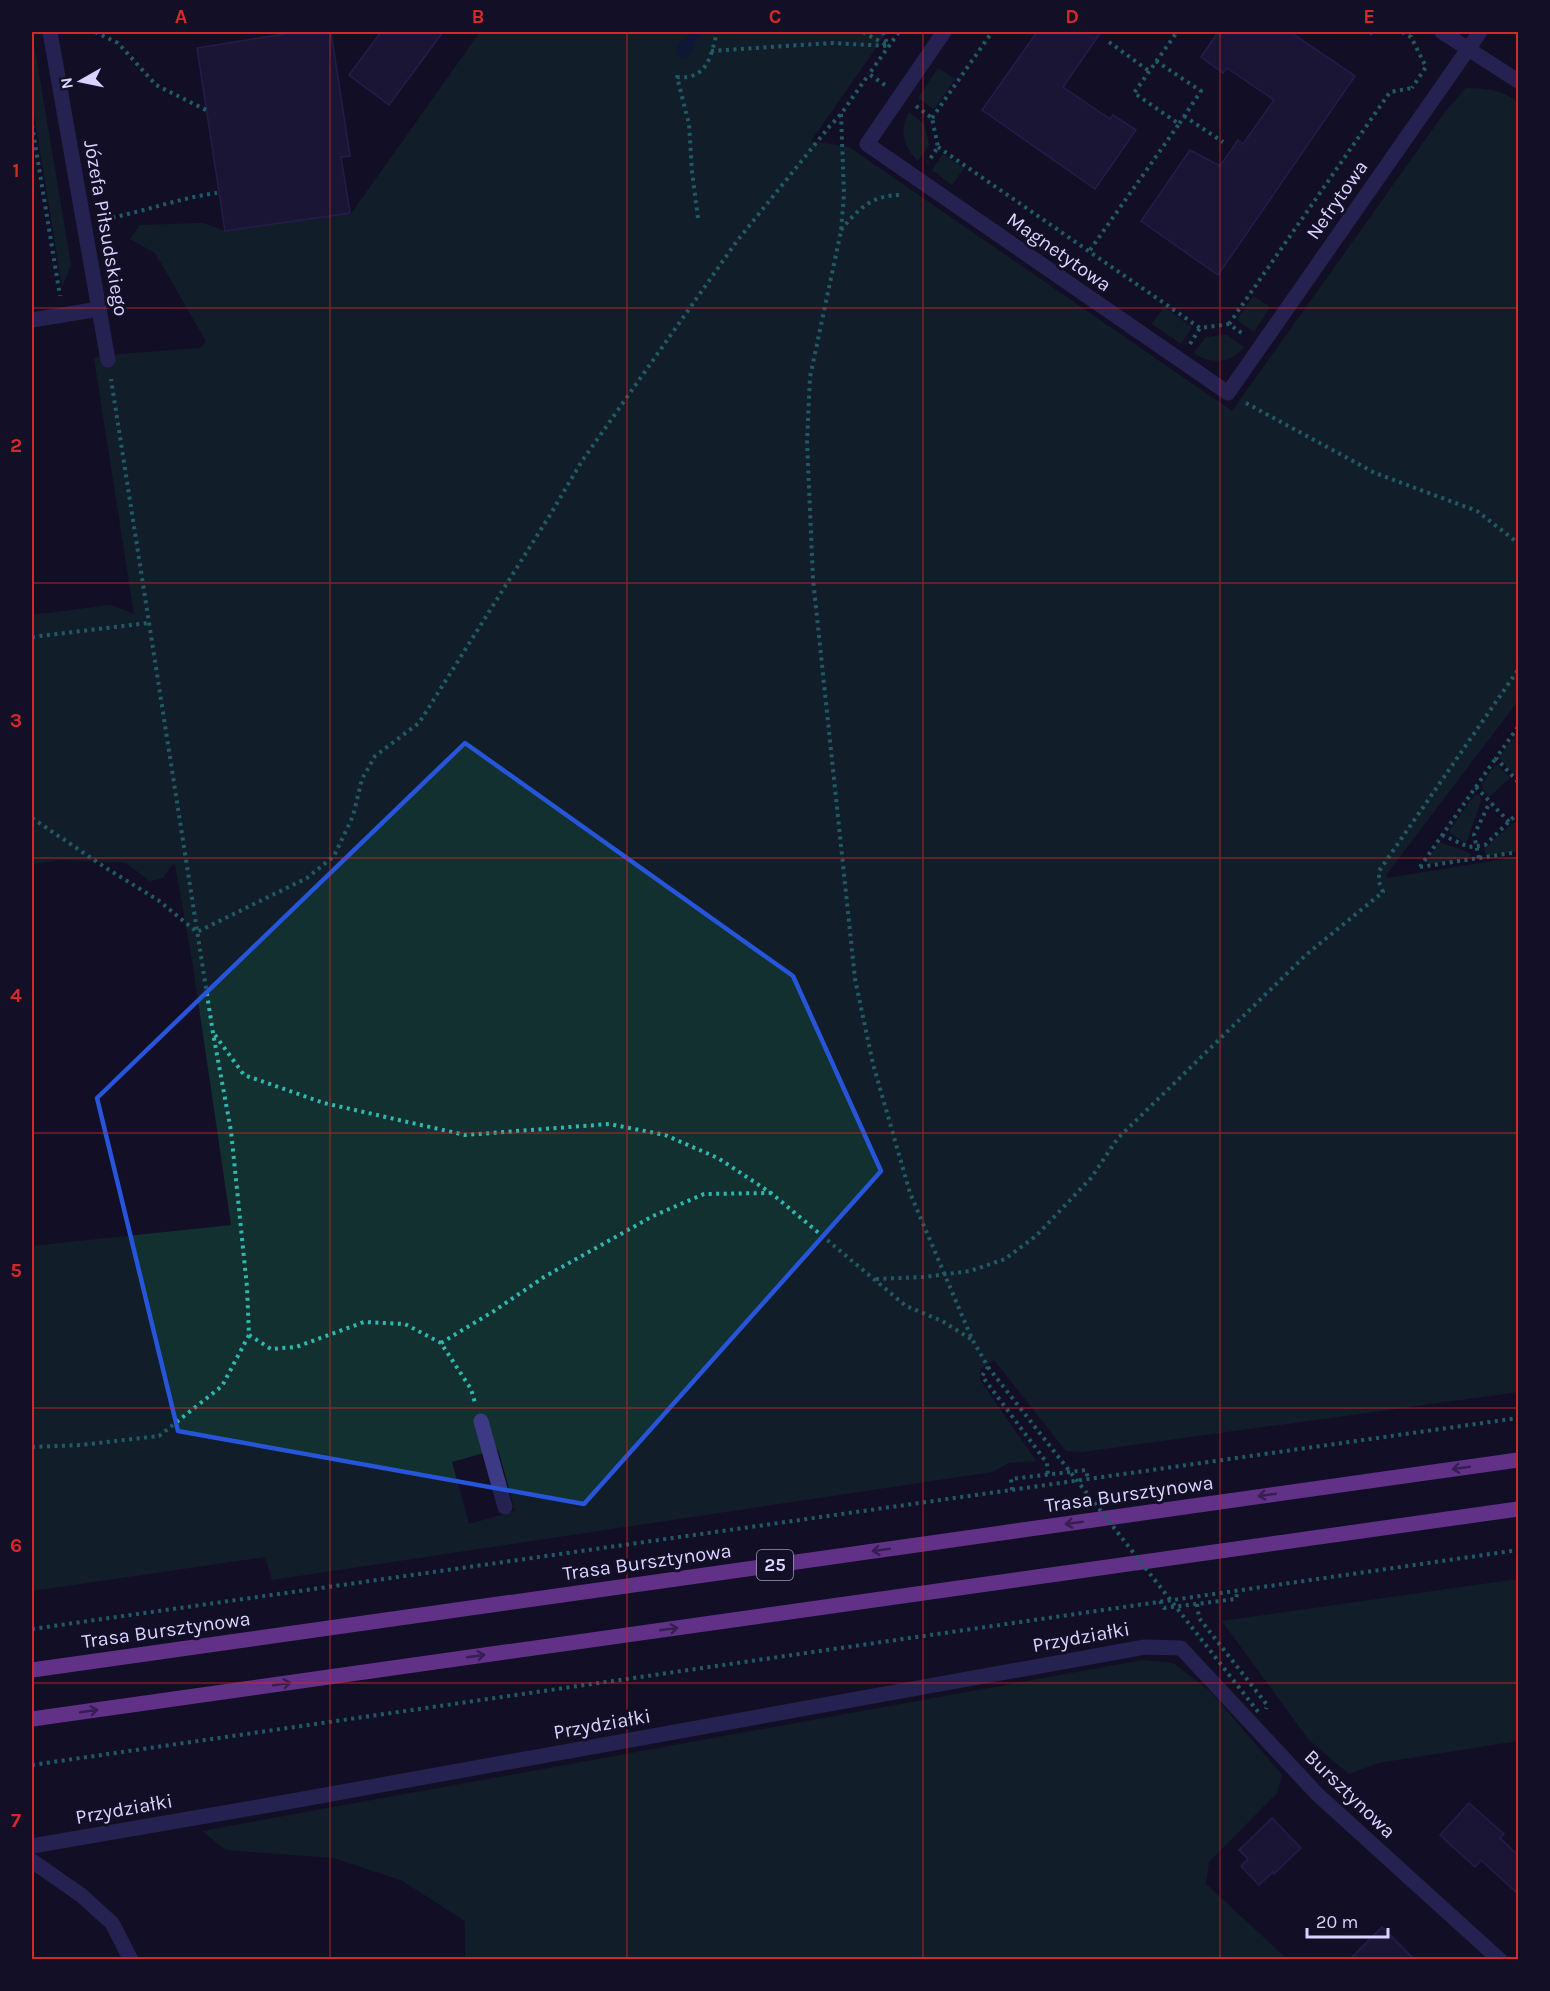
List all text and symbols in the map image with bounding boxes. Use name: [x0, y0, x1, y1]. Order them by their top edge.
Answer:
text: A: [175, 5, 188, 28]
text: B: [472, 5, 484, 28]
text: C: [769, 5, 781, 28]
text: D: [1065, 5, 1079, 28]
text: E: [1363, 5, 1375, 28]
north arrow: [51, 51, 111, 111]
text: N: [56, 76, 77, 90]
street label: Józefa Piłsudskiego: [79, 138, 133, 318]
street label: Nefrytowa: [1301, 156, 1373, 244]
text: 1: [12, 159, 20, 182]
street label: Magnetytowa: [1002, 207, 1116, 297]
text: 2: [10, 434, 22, 457]
text: 3: [10, 709, 22, 732]
text: 4: [10, 984, 22, 1007]
text: 5: [10, 1259, 22, 1282]
one-way arrow: [1451, 1462, 1471, 1473]
street label: Trasa Bursztynowa: [1043, 1471, 1215, 1517]
one-way arrow: [1258, 1490, 1278, 1501]
one-way arrow: [1065, 1517, 1085, 1528]
text: 6: [10, 1534, 22, 1557]
street label: Trasa Bursztynowa: [561, 1539, 733, 1585]
one-way arrow: [872, 1544, 892, 1555]
road number: 25: [757, 1550, 793, 1580]
street label: Trasa Bursztynowa: [80, 1607, 252, 1653]
street label: Przydziałki: [1031, 1617, 1131, 1657]
one-way arrow: [658, 1623, 678, 1634]
one-way arrow: [465, 1651, 485, 1662]
one-way arrow: [272, 1678, 292, 1689]
street label: Przydziałki: [552, 1704, 652, 1744]
one-way arrow: [79, 1705, 99, 1716]
street label: Bursztynowa: [1300, 1745, 1400, 1843]
street label: Przydziałki: [74, 1789, 174, 1829]
text: 7: [11, 1809, 21, 1832]
scale bar: [1307, 1901, 1388, 1939]
text: 20 m: [1316, 1911, 1358, 1933]

